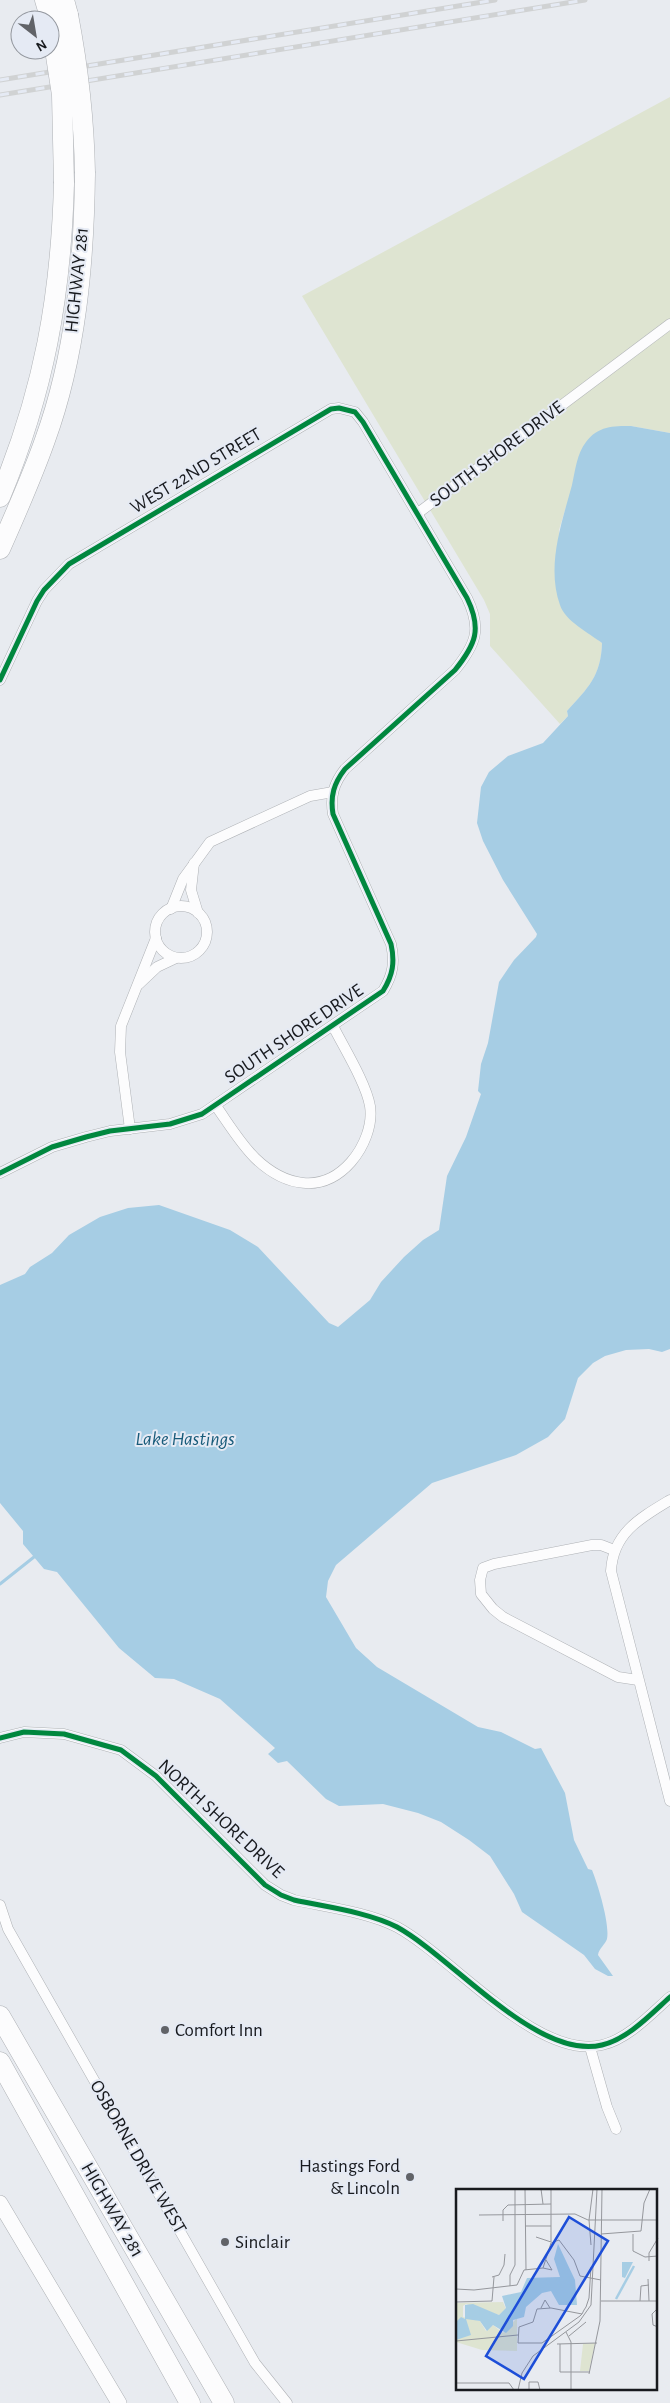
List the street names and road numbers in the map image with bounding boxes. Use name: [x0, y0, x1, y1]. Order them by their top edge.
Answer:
street label: HIGHWAY 281: [62, 226, 92, 334]
street label: SOUTH SHORE DRIVE: [426, 398, 568, 510]
street label: WEST 22ND STREET: [127, 424, 265, 518]
street label: SOUTH SHORE DRIVE: [221, 981, 367, 1087]
street label: NORTH SHORE DRIVE: [155, 1756, 287, 1882]
street label: OSBORNE DRIVE WEST: [86, 2077, 190, 2237]
street label: HIGHWAY 281: [77, 2159, 147, 2261]

